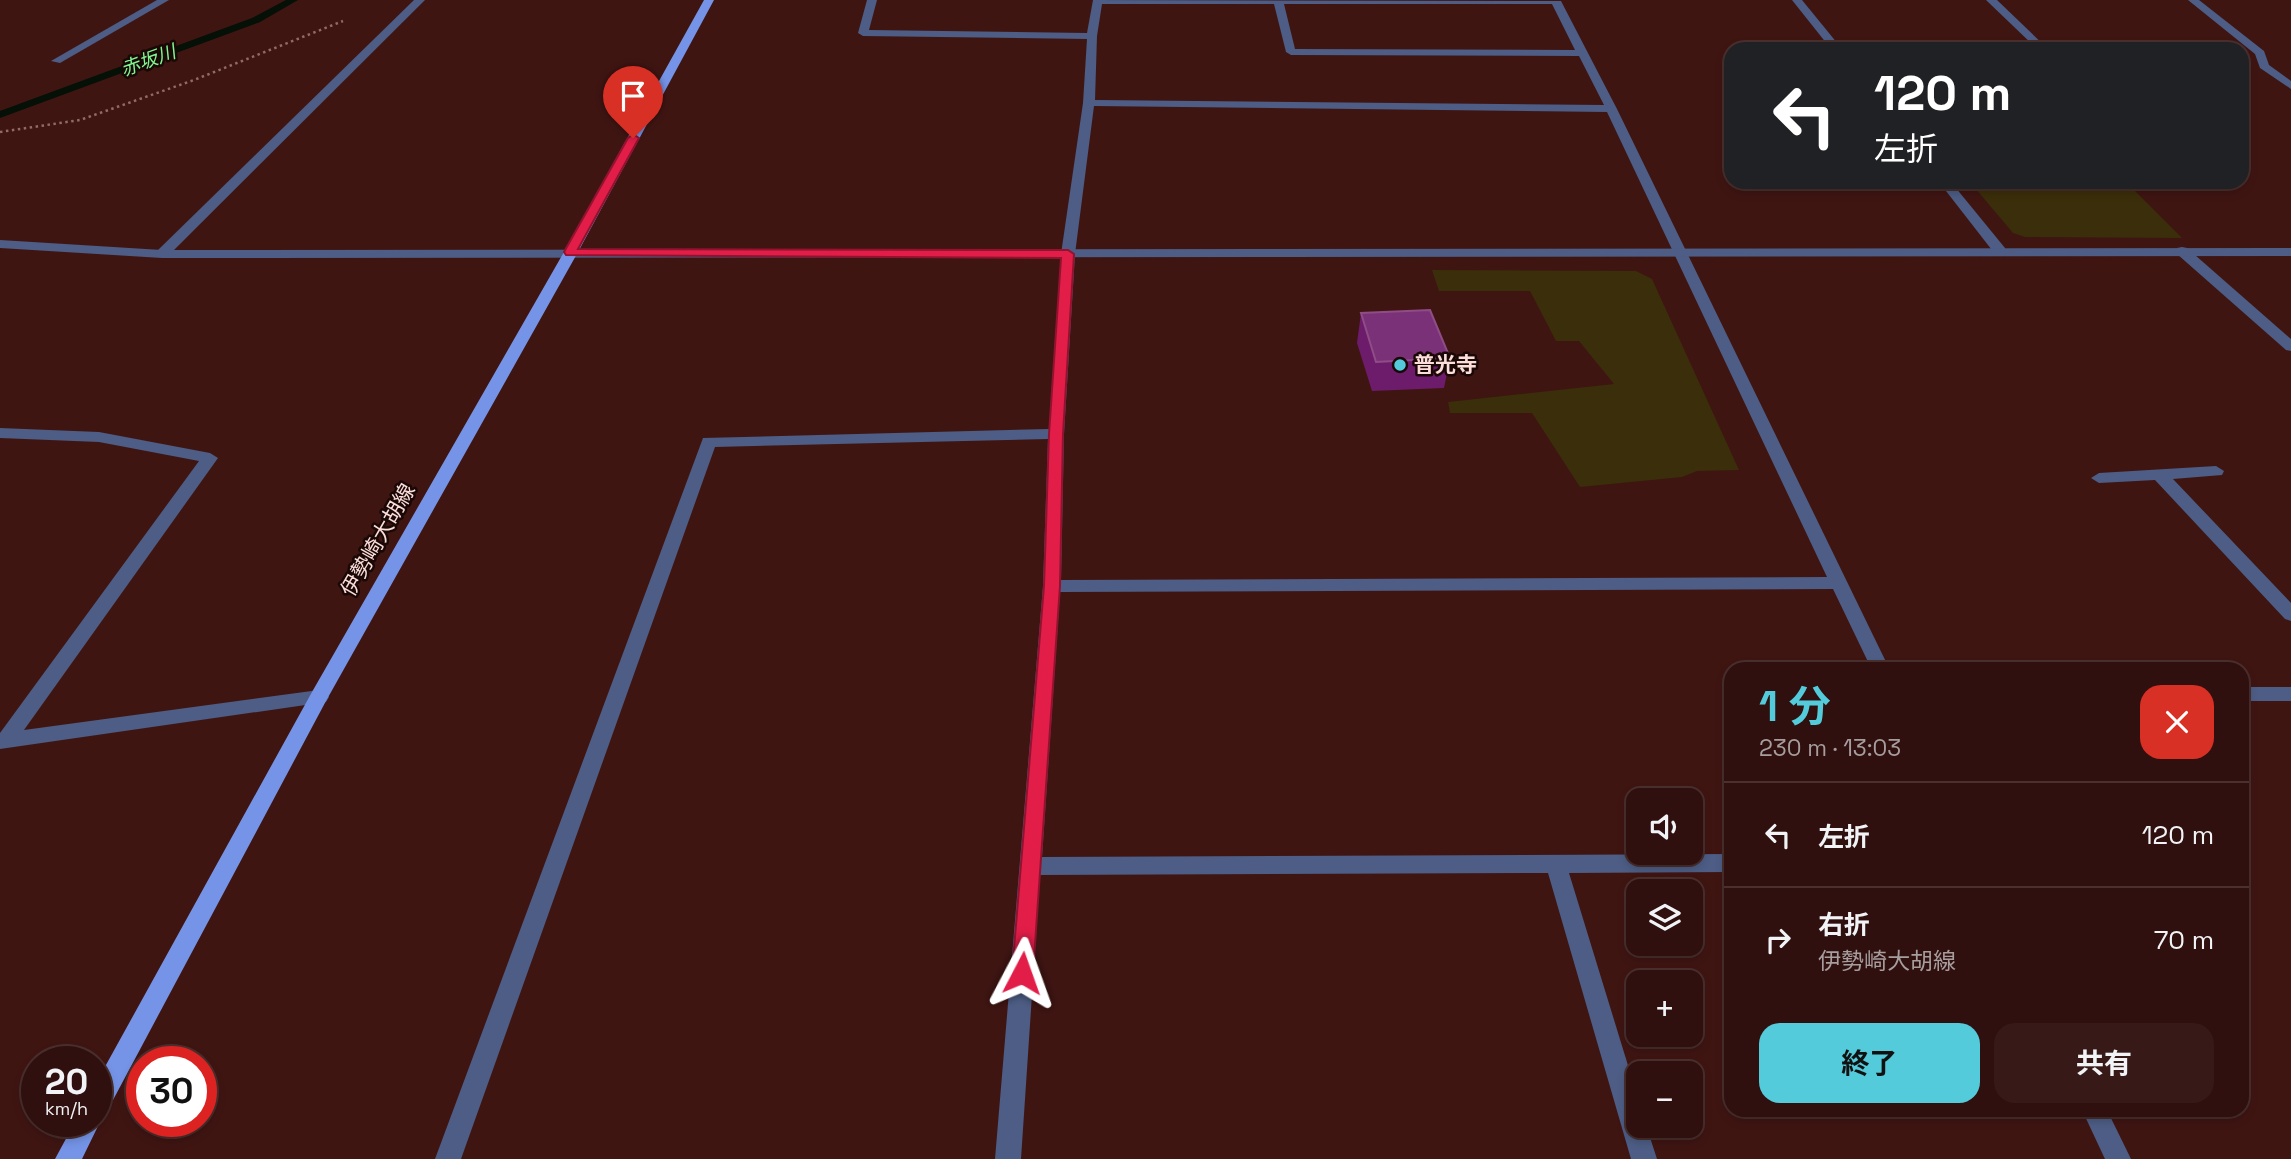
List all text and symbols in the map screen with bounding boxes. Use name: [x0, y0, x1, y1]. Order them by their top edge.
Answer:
water label: 赤坂川: [117, 38, 181, 82]
text: 120 m: [1874, 62, 2011, 124]
pin: [603, 66, 663, 138]
icon: left: [1759, 70, 1850, 161]
icon: arrive: [614, 77, 652, 115]
text: 左折: [1874, 129, 1938, 169]
place label: 普光寺: [1414, 351, 1477, 378]
marker: 普光寺: [1392, 357, 1408, 373]
street label: 伊勢崎大胡線: [334, 478, 421, 601]
text: 1 分: [1759, 680, 1831, 733]
button: close: [2140, 685, 2214, 759]
text: 230 m · 13:03: [1759, 733, 1901, 763]
map controls: [1626, 788, 1703, 1138]
button: sound: [1626, 788, 1703, 865]
icon: left: [1759, 816, 1797, 854]
text: 120 m: [2142, 818, 2214, 852]
text: 左折: [1818, 820, 1870, 854]
button: layers: [1626, 879, 1703, 956]
text: 右折: [1818, 908, 1870, 942]
icon: right: [1759, 921, 1797, 959]
text: 70 m: [2154, 923, 2214, 957]
position arrow: [985, 936, 1059, 1010]
text: 伊勢崎大胡線: [1818, 946, 1956, 976]
button: +: [1626, 970, 1703, 1047]
button: 終了: [1759, 1023, 1980, 1103]
button: 共有: [1994, 1023, 2214, 1103]
speed limit sign: 30: [126, 1046, 217, 1137]
text: 20: [45, 1060, 88, 1104]
button: −: [1626, 1061, 1703, 1138]
text: km/h: [45, 1097, 88, 1120]

